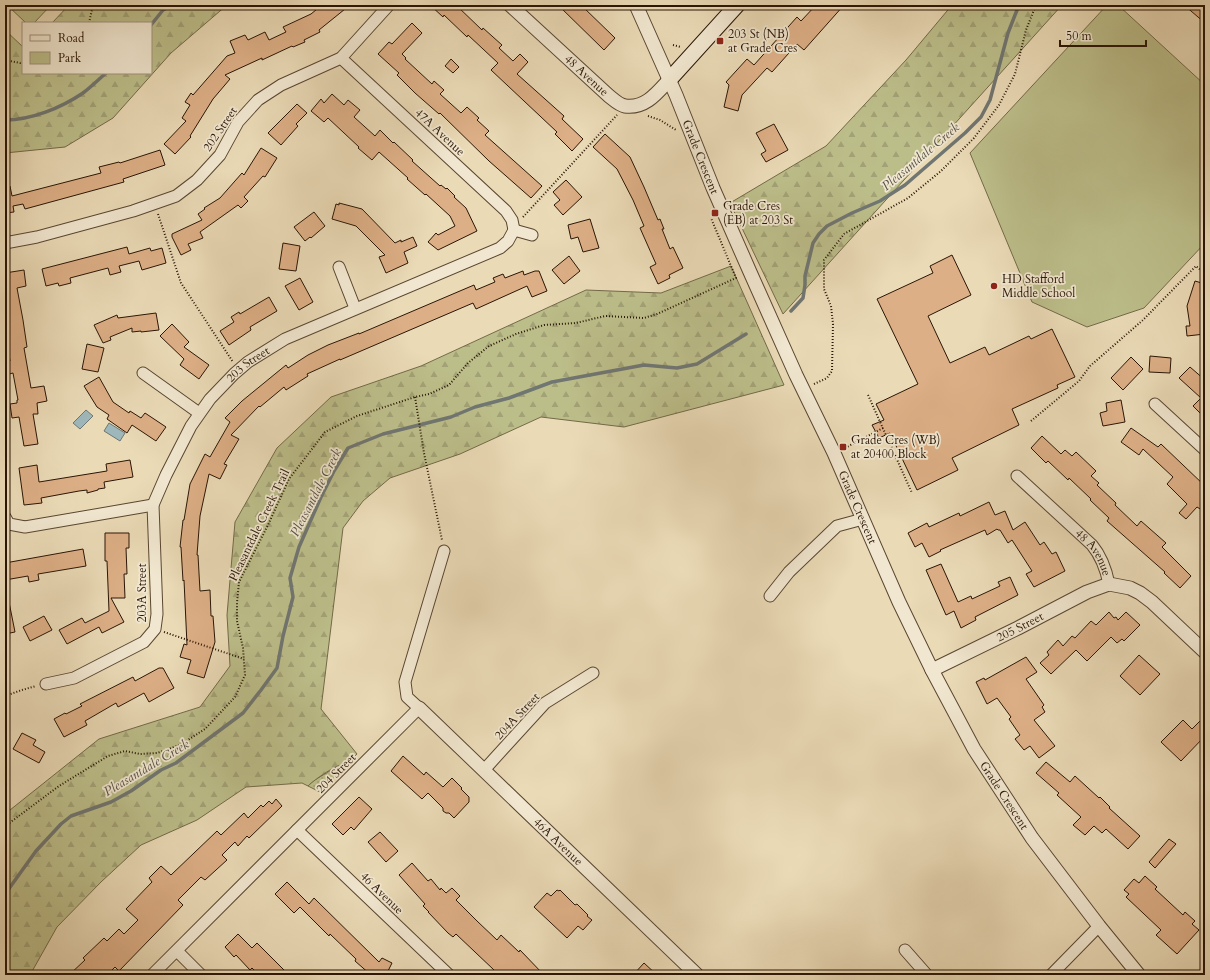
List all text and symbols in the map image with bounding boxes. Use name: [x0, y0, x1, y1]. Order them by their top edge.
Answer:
legend: [22, 22, 152, 74]
scale bar: [1060, 22, 1146, 48]
place label: 203 St (NB) at Grade Cres: [728, 26, 797, 56]
text: 50 m: [1066, 28, 1093, 44]
text: Road: [58, 30, 85, 46]
marker: 203 St (NB) at Grade Cres: [715, 36, 725, 46]
text: Park: [58, 50, 82, 66]
street label: 48 Avenue: [561, 51, 612, 100]
street label: 202 Street: [199, 103, 241, 154]
street label: 47A Avenue: [412, 105, 468, 159]
street label: Grade Crescent: [679, 117, 723, 197]
water label: Pleasantdale Creek: [878, 118, 964, 195]
place label: Grade Cres (EB) at 203 St: [723, 198, 793, 228]
marker: Grade Cres (EB) at 203 St: [710, 208, 720, 218]
place label: HD Stafford Middle School: [1002, 271, 1075, 301]
marker: HD Stafford Middle School: [989, 281, 999, 291]
street label: 203 Street: [223, 342, 273, 386]
place label: Grade Cres (WB) at 20400 Block: [851, 432, 940, 462]
marker: Grade Cres (WB) at 20400 Block: [838, 442, 848, 452]
water label: Pleasantdale Creek: [286, 445, 346, 540]
street label: Pleasantdale Creek Trail: [225, 466, 293, 584]
street label: Grade Crescent: [835, 468, 881, 547]
street label: 48 Avenue: [1072, 525, 1115, 578]
street label: 203A Street: [134, 563, 150, 623]
street label: 205 Street: [994, 608, 1046, 645]
street label: 204A Street: [491, 689, 543, 743]
water label: Pleasantdale Creek: [100, 735, 193, 800]
street label: 204 Street: [312, 749, 360, 797]
street label: Grade Crescent: [976, 758, 1033, 833]
street label: 46A Avenue: [530, 814, 586, 869]
street label: 46 Avenue: [357, 868, 407, 918]

